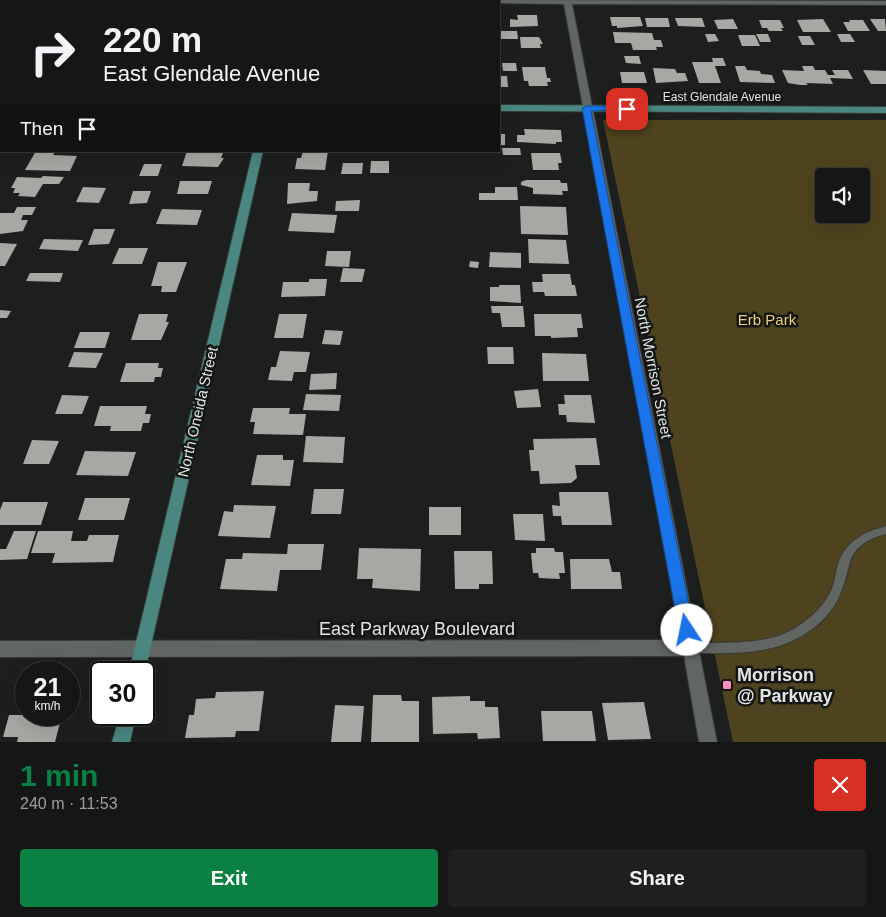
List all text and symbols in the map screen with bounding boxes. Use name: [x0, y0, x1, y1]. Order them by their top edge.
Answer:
icon: right: [20, 20, 85, 85]
text: 220 m: [103, 20, 202, 59]
text: East Glendale Avenue: [103, 61, 320, 86]
pin: [606, 88, 648, 130]
street label: East Glendale Avenue: [663, 90, 782, 104]
icon: arrive: [613, 95, 641, 123]
icon: arrive: [73, 115, 101, 143]
text: Then: [20, 118, 63, 139]
map controls: [815, 168, 870, 223]
button: sound: [815, 168, 870, 223]
street label: North Morrison Street: [631, 296, 676, 441]
park label: Erb Park: [738, 311, 797, 328]
street label: North Oneida Street: [174, 344, 221, 479]
position arrow: [660, 603, 712, 655]
street label: East Parkway Boulevard: [319, 619, 515, 639]
speed limit sign: 30: [90, 661, 155, 726]
place label: Morrison @ Parkway: [737, 665, 833, 706]
text: 21: [34, 673, 61, 701]
marker: Morrison @ Parkway: [721, 679, 733, 691]
text: km/h: [34, 699, 61, 713]
text: 1 min: [20, 759, 98, 792]
button: close: [814, 759, 866, 811]
text: 240 m · 11:53: [20, 795, 118, 812]
button: Exit: [20, 849, 438, 907]
button: Share: [448, 849, 866, 907]

